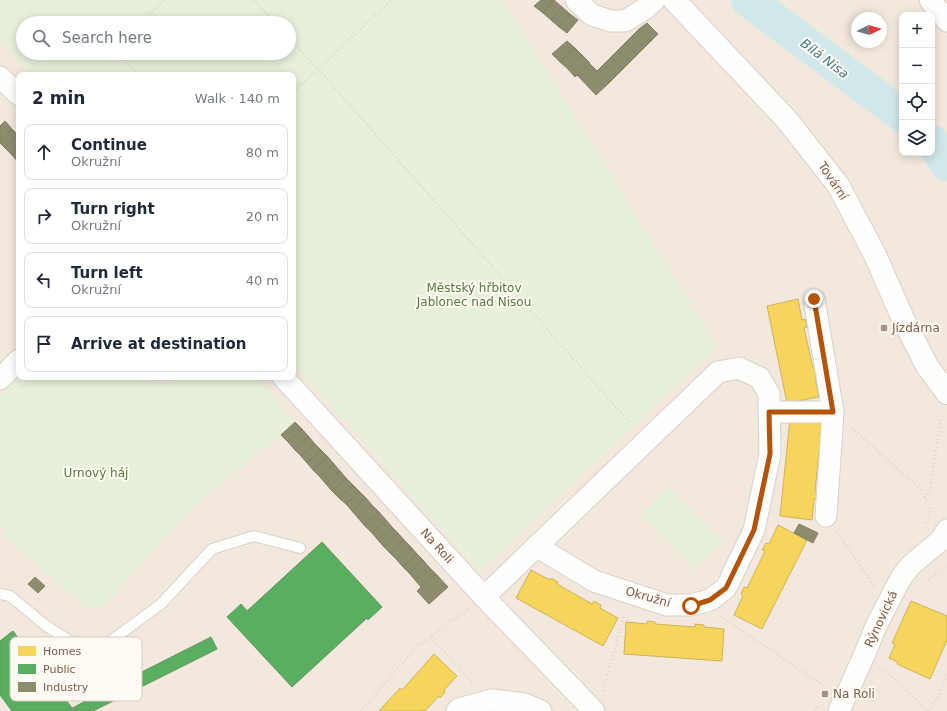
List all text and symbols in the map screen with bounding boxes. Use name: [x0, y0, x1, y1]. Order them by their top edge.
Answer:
north arrow: [851, 12, 887, 48]
map controls: [899, 12, 935, 156]
button: +: [899, 12, 935, 48]
search box: [16, 16, 296, 60]
icon: search: [30, 27, 52, 49]
text: Search here: [62, 29, 152, 47]
water label: Bílá Nisa: [798, 35, 852, 81]
button: −: [899, 48, 935, 84]
button: locate: [899, 84, 935, 120]
text: 2 min: [32, 88, 85, 108]
text: Walk · 140 m: [195, 91, 280, 106]
button: layers: [899, 120, 935, 156]
text: Continue: [71, 136, 147, 154]
icon: ahead: [33, 141, 55, 163]
text: 80 m: [246, 145, 279, 160]
text: Okružní: [71, 154, 121, 169]
street label: Tovární: [815, 159, 851, 203]
text: Turn right: [71, 200, 155, 218]
icon: right: [33, 205, 55, 227]
text: 20 m: [246, 209, 279, 224]
text: Okružní: [71, 218, 121, 233]
text: Turn left: [71, 264, 143, 282]
icon: left: [33, 269, 55, 291]
text: 40 m: [246, 273, 279, 288]
park label: Městský hřbitov Jablonec nad Nisou: [416, 281, 531, 309]
text: Okružní: [71, 282, 121, 297]
route end: [805, 290, 823, 308]
place label: Jízdárna: [891, 321, 940, 335]
marker: Jízdárna: [879, 323, 889, 333]
icon: arrive: [33, 333, 55, 355]
text: Arrive at destination: [71, 335, 246, 353]
park label: Urnový háj: [64, 466, 128, 480]
street label: Na Roli: [418, 526, 456, 566]
street label: Okružní: [624, 584, 673, 610]
street label: Rýnovická: [862, 588, 900, 650]
route start: [682, 597, 700, 615]
legend: [10, 637, 142, 701]
text: Homes: [43, 645, 81, 658]
text: Public: [43, 663, 76, 676]
text: Industry: [43, 681, 89, 694]
place label: Na Roli: [833, 687, 875, 701]
marker: Na Roli: [820, 689, 830, 699]

